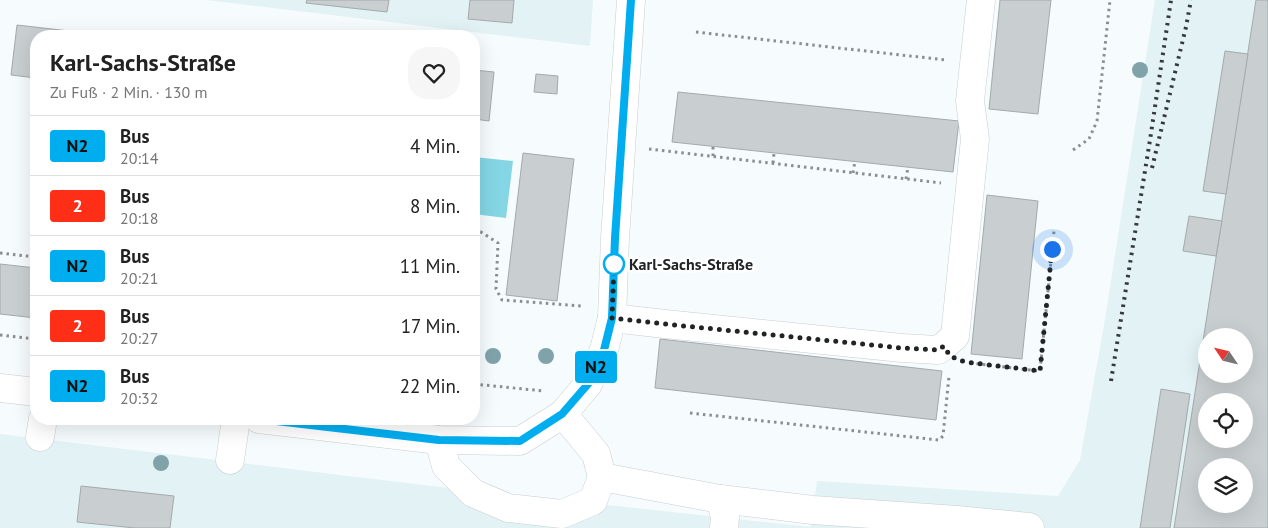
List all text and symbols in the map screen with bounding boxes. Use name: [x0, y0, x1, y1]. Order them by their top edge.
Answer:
text: Karl-Sachs-Straße: [50, 47, 236, 78]
button: heart: [408, 47, 460, 99]
text: Zu Fuß · 2 Min. · 130 m: [50, 82, 208, 102]
text: Bus: [120, 124, 149, 148]
text: N2: [66, 134, 89, 157]
text: 4 Min.: [410, 134, 460, 158]
text: 20:14: [120, 148, 158, 168]
text: Bus: [120, 184, 149, 208]
text: 2: [72, 194, 83, 217]
text: 8 Min.: [410, 194, 460, 218]
text: 20:18: [120, 208, 158, 228]
your location: [1040, 237, 1065, 262]
text: Bus: [120, 244, 149, 268]
marker: Karl-Sachs-Straße: [603, 253, 625, 275]
text: N2: [66, 254, 89, 277]
text: 11 Min.: [400, 254, 460, 278]
place label: Karl-Sachs-Straße: [629, 254, 753, 274]
text: 20:21: [120, 268, 158, 288]
text: Bus: [120, 304, 149, 328]
text: 2: [72, 314, 83, 337]
text: 17 Min.: [401, 314, 460, 338]
text: 20:27: [120, 328, 158, 348]
north arrow: [1198, 328, 1252, 382]
map controls: [1198, 328, 1253, 513]
line badge: N2: [574, 351, 618, 383]
text: N2: [585, 355, 607, 378]
text: Bus: [120, 364, 149, 388]
text: N2: [66, 374, 89, 397]
text: 22 Min.: [400, 374, 460, 398]
text: 20:32: [120, 388, 158, 408]
button: locate: [1198, 393, 1253, 448]
button: layers: [1198, 458, 1253, 513]

